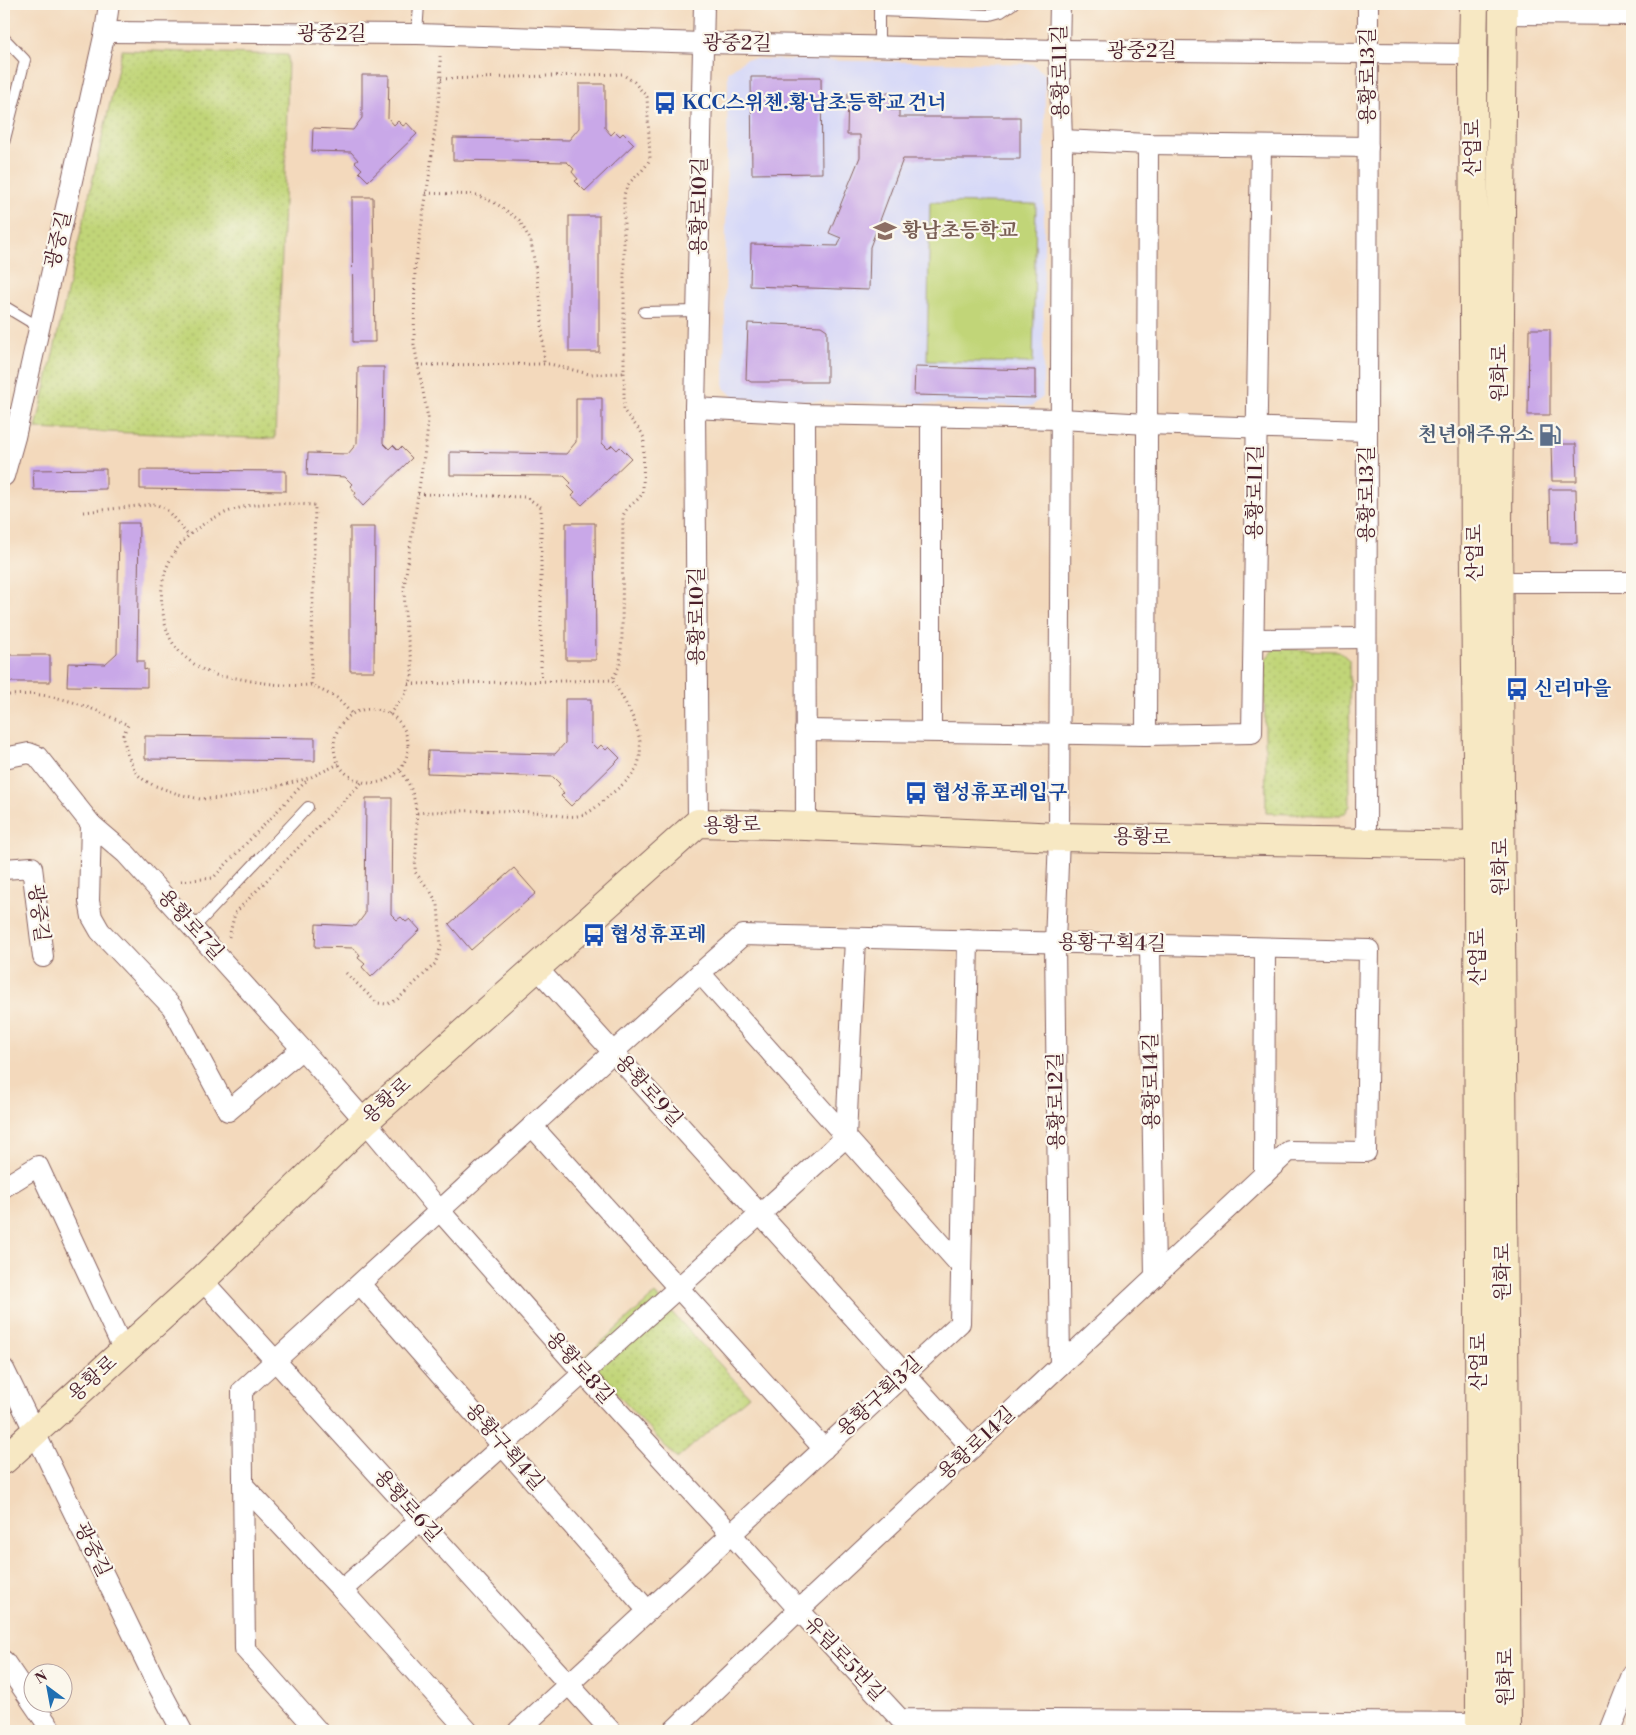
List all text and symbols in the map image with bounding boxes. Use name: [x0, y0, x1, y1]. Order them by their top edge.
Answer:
street label: 광중2길: [297, 22, 367, 47]
street label: 용황로11길: [1048, 24, 1074, 120]
street label: 용황로13길: [1356, 28, 1381, 124]
street label: 광중2길: [702, 31, 772, 57]
street label: 광중2길: [1107, 39, 1177, 64]
bus stop icon: KCC스위첸.황남초등학교 건너: [652, 90, 678, 116]
place label: KCC스위첸.황남초등학교 건너: [682, 91, 947, 116]
street label: 산업로: [1461, 119, 1486, 177]
street label: 용황로10길: [687, 157, 713, 255]
street label: 광중길: [40, 209, 78, 271]
school or university icon: 황남초등학교: [872, 218, 898, 244]
place label: 황남초등학교: [902, 219, 1019, 244]
street label: 원화로: [1488, 344, 1513, 402]
fuel station icon: 천년애주유소: [1537, 422, 1563, 448]
place label: 천년애주유소: [1418, 423, 1534, 448]
street label: 용황로11길: [1243, 444, 1269, 540]
street label: 용황로13길: [1355, 446, 1380, 542]
street label: 산업로: [1463, 524, 1488, 582]
street label: 용황로10길: [685, 567, 710, 665]
bus stop icon: 신리마을: [1504, 676, 1530, 702]
place label: 신리마을: [1534, 677, 1611, 702]
bus stop icon: 협성휴포레입구: [903, 780, 929, 806]
place label: 협성휴포레입구: [932, 781, 1067, 806]
street label: 용황로: [703, 812, 761, 840]
street label: 용황로: [1113, 825, 1171, 851]
street label: 원화로: [1489, 838, 1514, 896]
street label: 광중길: [22, 883, 54, 943]
street label: 용황로7길: [151, 884, 229, 966]
bus stop icon: 협성휴포레: [581, 922, 607, 948]
place label: 협성휴포레: [610, 923, 707, 948]
street label: 산업로: [1466, 928, 1491, 986]
street label: 용황구획4길: [1058, 931, 1166, 957]
street label: 용황로14길: [1139, 1032, 1165, 1130]
street label: 용황로9길: [609, 1049, 687, 1133]
street label: 용황로12길: [1044, 1052, 1070, 1150]
street label: 용황로: [357, 1072, 417, 1130]
street label: 원화로: [1491, 1243, 1516, 1301]
street label: 용황로8길: [540, 1326, 618, 1410]
street label: 산업로: [1467, 1333, 1492, 1391]
street label: 용황로: [63, 1350, 123, 1408]
street label: 용황구획3길: [832, 1351, 928, 1443]
street label: 용황구획4길: [459, 1398, 549, 1496]
street label: 용황로14길: [933, 1402, 1021, 1486]
street label: 용황로6길: [368, 1464, 446, 1548]
street label: 광중길: [68, 1518, 116, 1582]
street label: 유림로5번길: [798, 1611, 890, 1707]
street label: 원화로: [1494, 1648, 1519, 1706]
north arrow: [22, 1662, 72, 1712]
text: N: [32, 1667, 51, 1688]

